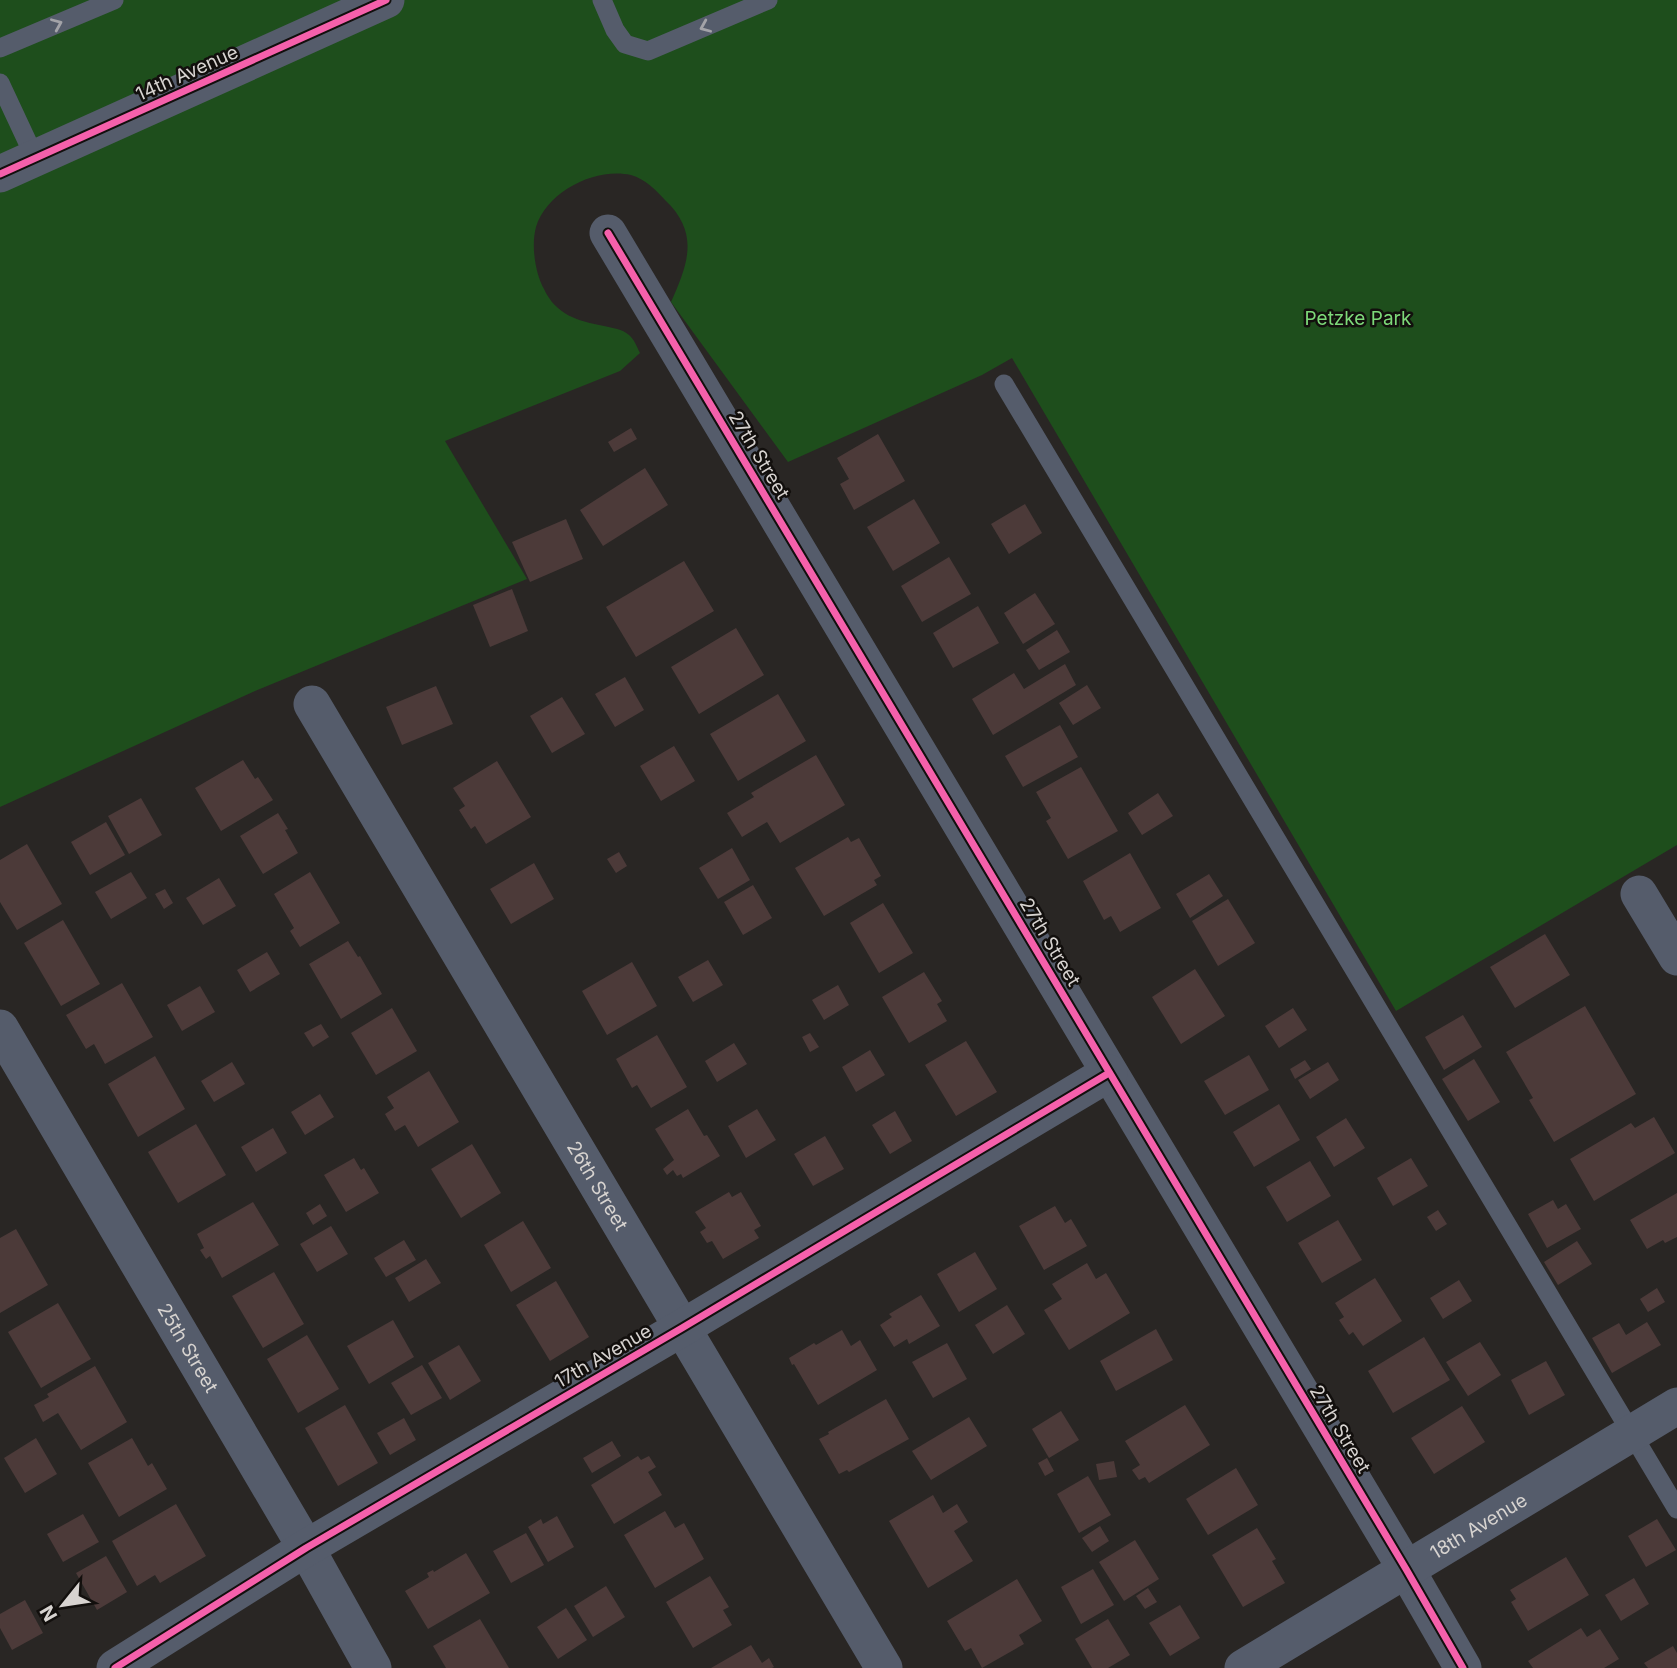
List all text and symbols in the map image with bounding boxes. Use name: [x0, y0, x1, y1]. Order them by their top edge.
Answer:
one-way arrow: [50, 18, 62, 32]
one-way arrow: [700, 18, 712, 32]
street label: 14th Avenue: [132, 40, 242, 106]
park label: Petzke Park: [1305, 307, 1412, 330]
street label: 27th Street: [724, 407, 794, 503]
street label: 27th Street: [1015, 894, 1085, 990]
street label: 26th Street: [562, 1137, 633, 1234]
street label: 25th Street: [153, 1299, 223, 1397]
street label: 17th Avenue: [550, 1319, 656, 1393]
street label: 27th Street: [1305, 1381, 1375, 1477]
street label: 18th Avenue: [1426, 1488, 1531, 1564]
north arrow: [28, 1570, 98, 1640]
text: N: [35, 1601, 62, 1625]

